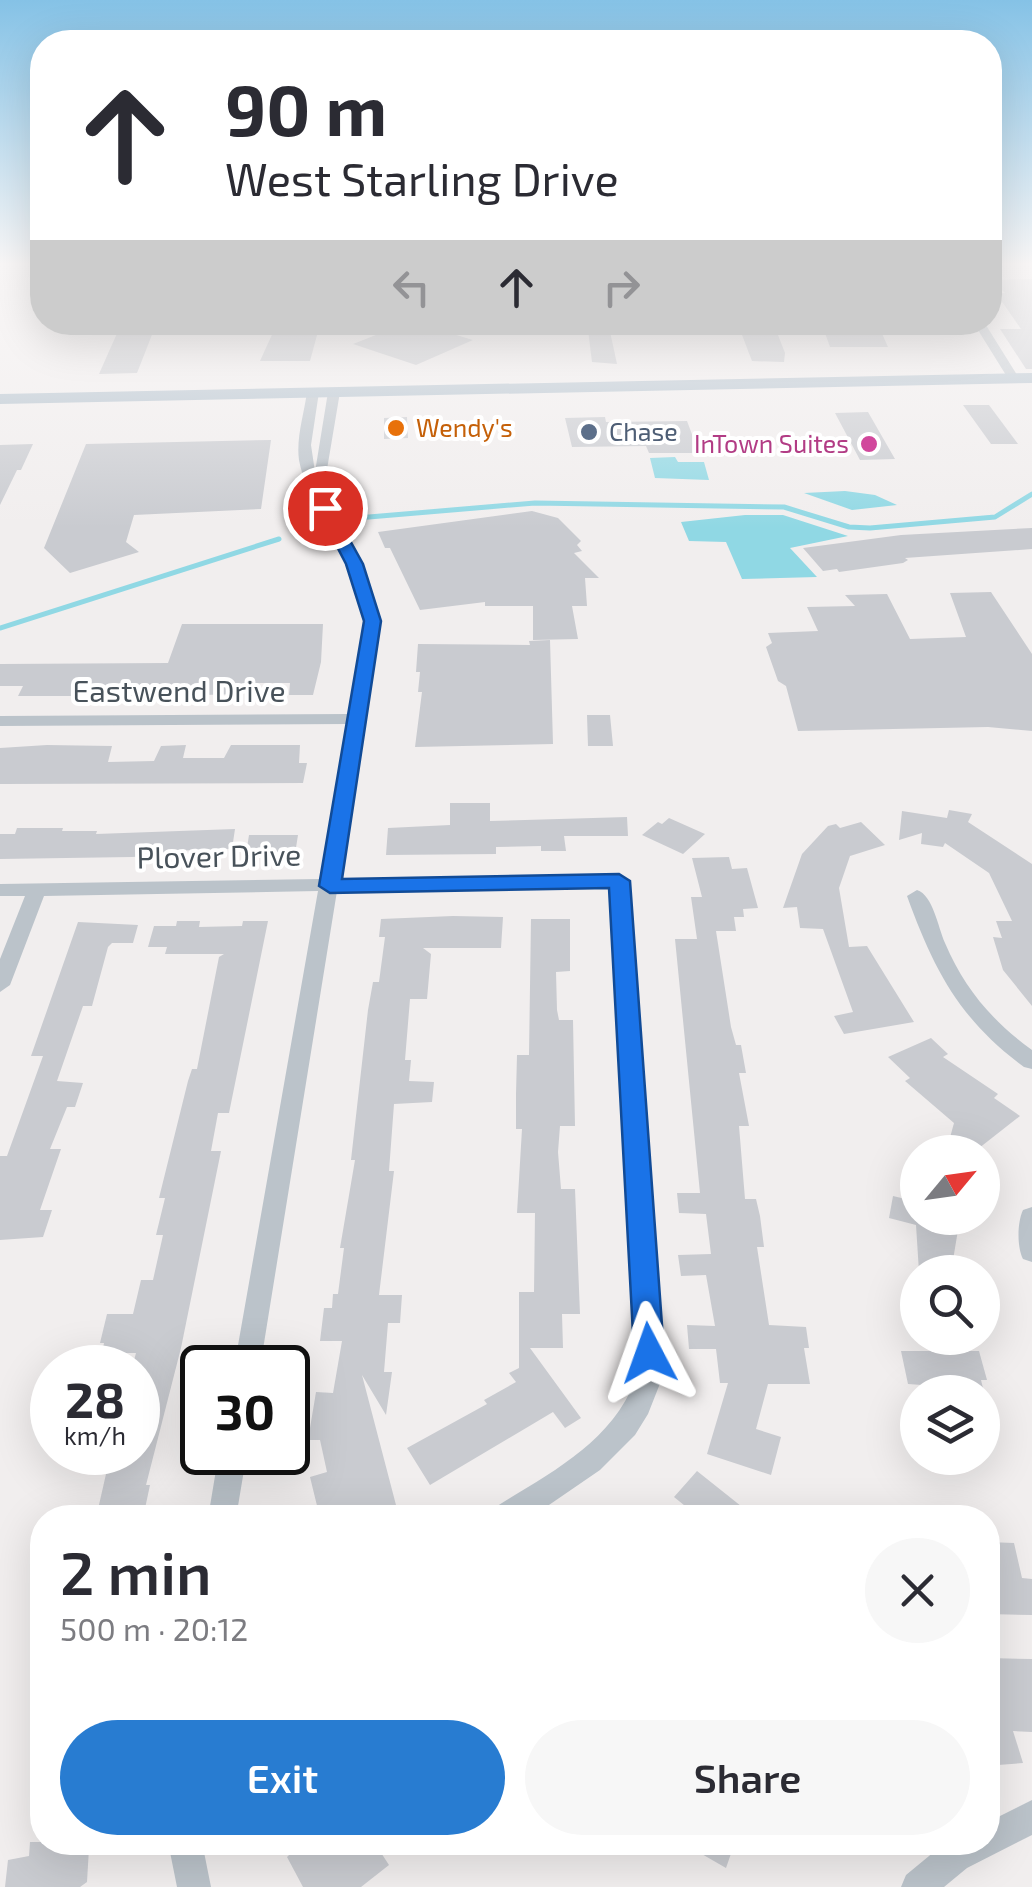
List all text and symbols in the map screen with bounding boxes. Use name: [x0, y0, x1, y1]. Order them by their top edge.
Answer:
text: 90 m: [225, 66, 387, 150]
icon: ahead: [60, 70, 190, 200]
text: West Starling Drive: [225, 151, 619, 205]
icon: left: [384, 260, 439, 315]
icon: ahead: [489, 260, 544, 315]
icon: right: [594, 260, 649, 315]
place label: Wendy's: [416, 412, 513, 442]
place label: Chase: [609, 416, 678, 446]
marker: Wendy's: [385, 417, 407, 439]
marker: Chase: [578, 421, 600, 443]
place label: InTown Suites: [694, 428, 849, 458]
marker: InTown Suites: [858, 433, 880, 455]
pin: [283, 466, 368, 551]
icon: arrive: [298, 481, 353, 536]
street label: Eastwend Drive: [72, 672, 286, 708]
street label: Plover Drive: [136, 836, 302, 874]
north arrow: [900, 1135, 1000, 1235]
map controls: [900, 1135, 1000, 1475]
button: search: [900, 1255, 1000, 1355]
position arrow: [597, 1301, 701, 1405]
speed limit sign: 30: [180, 1345, 310, 1475]
text: 28: [65, 1368, 125, 1428]
button: layers: [900, 1375, 1000, 1475]
text: km/h: [64, 1420, 126, 1450]
text: 2 min: [60, 1535, 212, 1607]
button: close: [865, 1538, 970, 1643]
text: 500 m · 20:12: [60, 1609, 248, 1647]
button: Exit: [60, 1720, 505, 1835]
button: Share: [525, 1720, 970, 1835]

